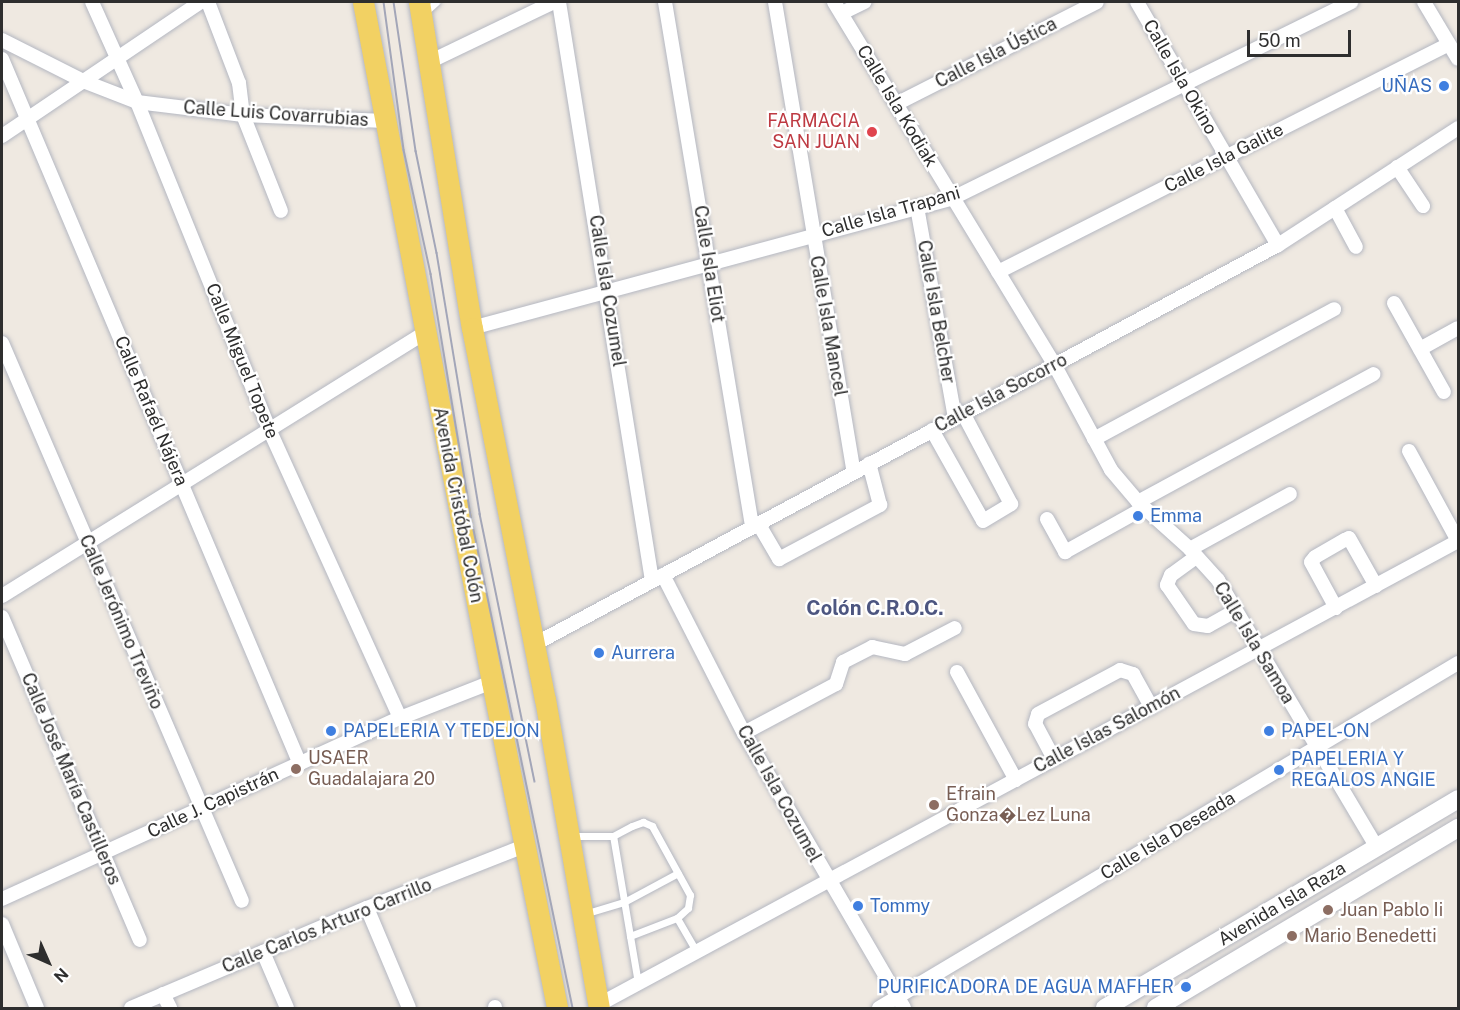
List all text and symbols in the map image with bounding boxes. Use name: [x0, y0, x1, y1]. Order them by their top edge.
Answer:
street label: Calle Isla Ústica: [932, 13, 1060, 93]
street label: Calle Isla Okino: [1138, 16, 1222, 138]
scale bar: [1250, 18, 1354, 56]
text: 50 m: [1258, 30, 1301, 51]
street label: Calle Isla Kodiak: [852, 41, 942, 171]
place label: UÑAS: [1381, 75, 1432, 97]
marker: UÑAS: [1437, 79, 1451, 93]
street label: Calle Luis Covarrubias: [183, 97, 369, 131]
place label: FARMACIA SAN JUAN: [767, 111, 860, 154]
street label: Calle Isla Galite: [1161, 119, 1287, 197]
marker: FARMACIA SAN JUAN: [865, 125, 879, 139]
street label: Calle Isla Trapani: [819, 182, 963, 242]
street label: Calle Isla Eliot: [689, 204, 729, 324]
street label: Calle Isla Cozumel: [584, 213, 630, 369]
street label: Calle Isla Belcher: [913, 238, 959, 386]
street label: Calle Isla Mancel: [805, 254, 851, 398]
street label: Calle Miguel Topete: [201, 280, 283, 442]
street label: Calle Rafaél Nájera: [110, 333, 192, 489]
street label: Calle Isla Socorro: [931, 349, 1071, 437]
street label: Avenida Cristóbal Colón: [428, 405, 488, 605]
place label: Emma: [1150, 505, 1202, 527]
marker: Emma: [1131, 509, 1145, 523]
street label: Calle Jerónimo Treviño: [74, 531, 168, 713]
street label: Calle Isla Samoa: [1209, 578, 1299, 708]
district label: Colón C.R.O.C.: [806, 596, 944, 620]
place label: Aurrera: [611, 642, 675, 664]
marker: Aurrera: [592, 646, 606, 660]
street label: Calle José María Castilleros: [16, 670, 126, 888]
street label: Calle Islas Salomón: [1030, 682, 1184, 778]
place label: PAPELERIA Y TEDEJON: [343, 720, 540, 742]
place label: PAPEL-ON: [1281, 720, 1370, 742]
street label: Calle Isla Cozumel: [732, 722, 826, 866]
marker: PAPELERIA Y TEDEJON: [324, 724, 338, 738]
marker: PAPEL-ON: [1262, 724, 1276, 738]
place label: USAER Guadalajara 20: [308, 748, 435, 790]
place label: PAPELERIA Y REGALOS ANGIE: [1291, 749, 1436, 792]
marker: USAER Guadalajara 20: [289, 762, 303, 776]
street label: Calle J. Capistrán: [144, 763, 282, 843]
marker: PAPELERIA Y REGALOS ANGIE: [1272, 763, 1286, 777]
place label: Efrain Gonza�Lez Luna: [946, 784, 1091, 826]
street label: Calle Isla Deseada: [1097, 787, 1239, 885]
marker: Efrain Gonza�Lez Luna: [927, 798, 941, 812]
street label: Avenida Isla Raza: [1214, 857, 1350, 951]
street label: Calle Carlos Arturo Carrillo: [219, 874, 435, 978]
place label: Tommy: [870, 895, 930, 917]
marker: Tommy: [851, 899, 865, 913]
place label: Juan Pablo Ii: [1340, 899, 1443, 921]
marker: Juan Pablo Ii: [1321, 903, 1335, 917]
place label: Mario Benedetti: [1304, 925, 1437, 947]
marker: Mario Benedetti: [1285, 929, 1299, 943]
north arrow: [18, 932, 78, 992]
text: N: [50, 964, 72, 986]
place label: PURIFICADORA DE AGUA MAFHER: [878, 976, 1174, 998]
marker: PURIFICADORA DE AGUA MAFHER: [1179, 980, 1193, 994]

